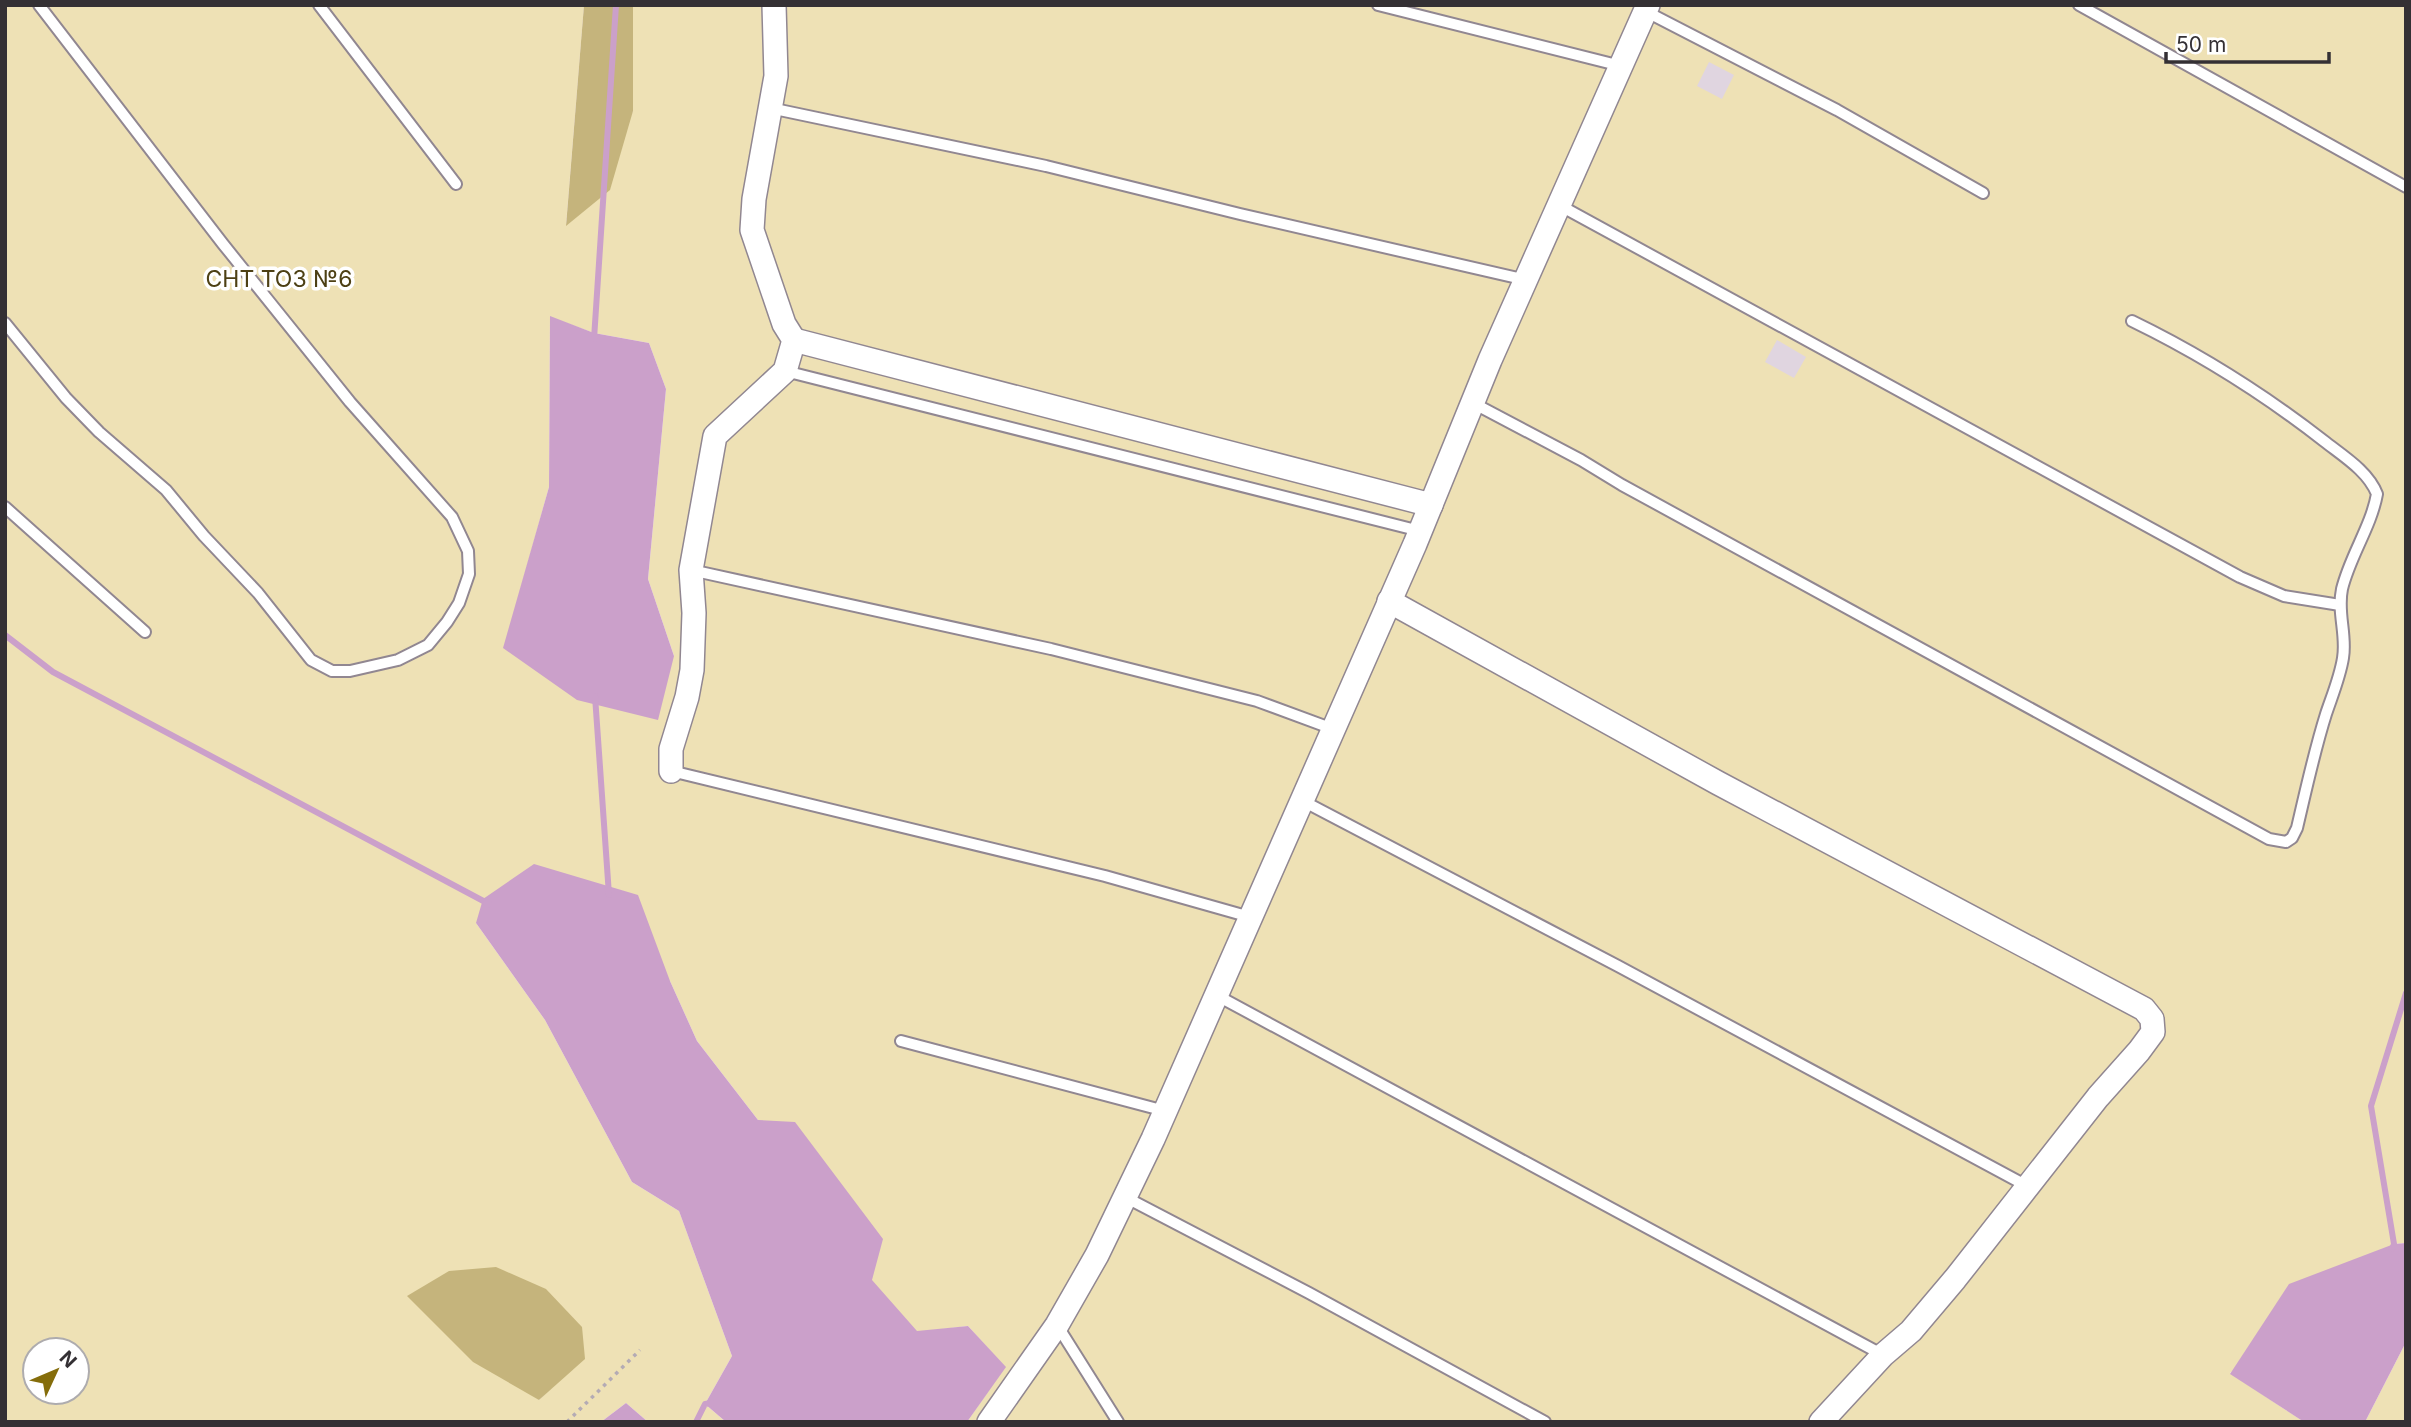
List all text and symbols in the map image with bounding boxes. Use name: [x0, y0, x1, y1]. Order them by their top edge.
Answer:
scale bar: [2166, 21, 2329, 65]
text: 50 m: [2176, 32, 2226, 57]
park label: СНТ ТОЗ №6: [205, 265, 353, 293]
north arrow: [21, 1336, 91, 1406]
text: N: [55, 1346, 81, 1373]

